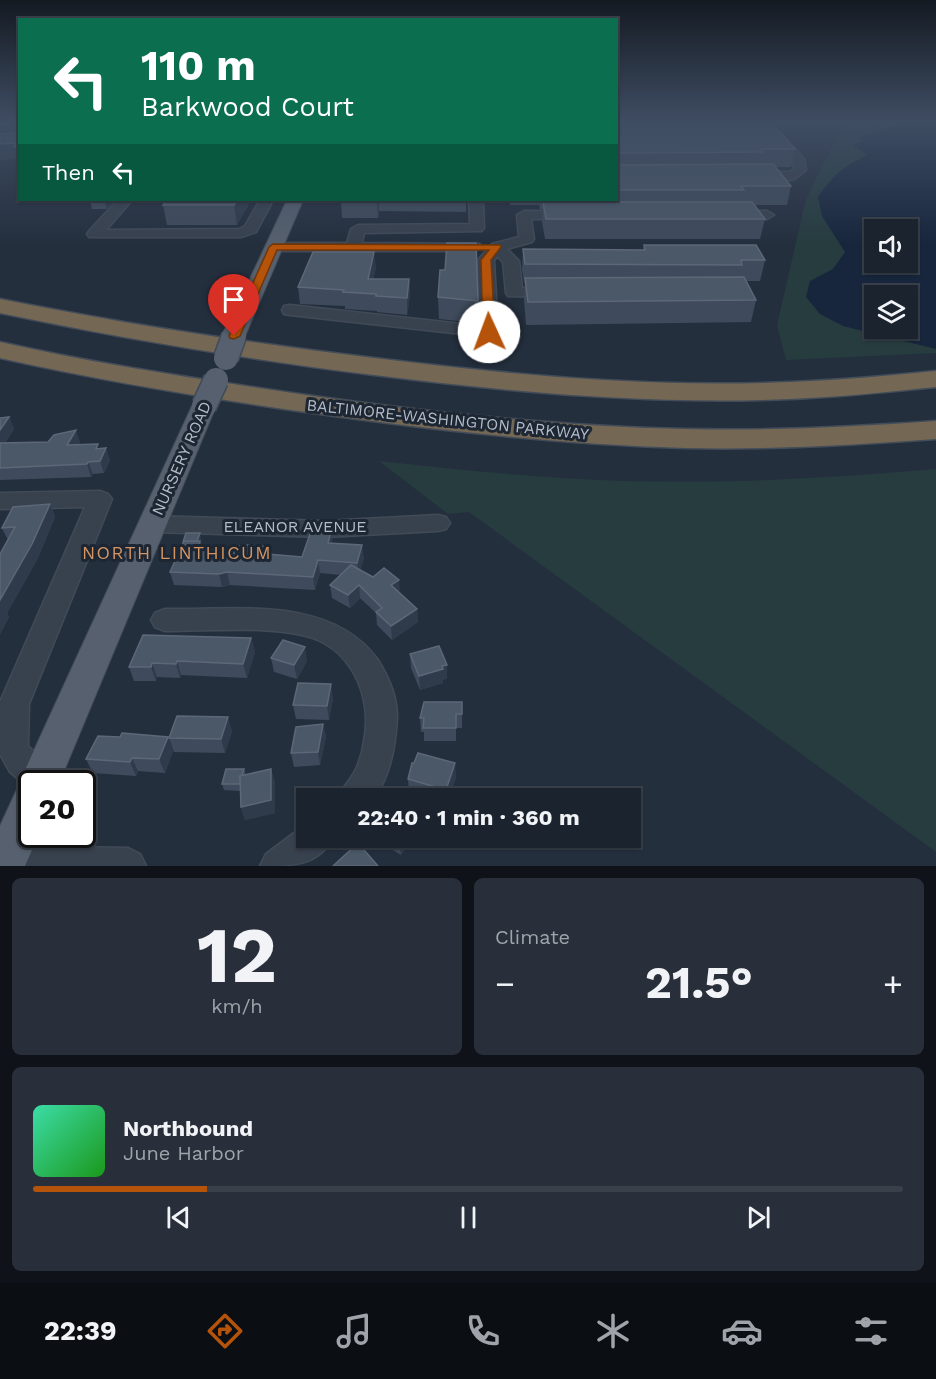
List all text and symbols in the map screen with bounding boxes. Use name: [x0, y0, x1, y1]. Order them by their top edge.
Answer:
text: 110 m: [141, 41, 256, 90]
icon: left: [42, 42, 120, 120]
text: Barkwood Court: [141, 91, 354, 123]
icon: left: [107, 156, 140, 189]
text: Then: [42, 160, 95, 185]
map controls: [864, 219, 918, 339]
button: sound: [864, 219, 918, 273]
pin: [208, 274, 259, 336]
icon: arrive: [217, 283, 250, 316]
button: layers: [864, 285, 918, 339]
position arrow: [457, 300, 521, 364]
street label: BALTIMORE-WASHINGTON PARKWAY: [306, 395, 590, 444]
street label: NURSERY ROAD: [148, 398, 215, 518]
street label: ELEANOR AVENUE: [223, 517, 367, 536]
district label: NORTH LINTHICUM: [82, 542, 272, 563]
speed limit sign: 20: [18, 770, 96, 848]
text: 22:40 · 1 min · 360 m: [357, 805, 580, 830]
text: 12: [197, 909, 277, 1001]
text: Climate: [495, 925, 570, 949]
text: 21.5°: [645, 956, 753, 1009]
text: −: [495, 964, 515, 1003]
text: +: [883, 964, 903, 1003]
text: km/h: [211, 994, 263, 1018]
text: Northbound: [123, 1116, 253, 1141]
text: June Harbor: [123, 1141, 244, 1165]
icon: previous: [162, 1201, 195, 1234]
icon: pause: [452, 1201, 485, 1234]
icon: next: [742, 1201, 775, 1234]
icon: directions: [204, 1310, 246, 1352]
icon: music: [333, 1310, 375, 1352]
icon: phone: [462, 1310, 504, 1352]
icon: climate: [592, 1310, 634, 1352]
icon: car: [721, 1310, 763, 1352]
icon: filters: [850, 1310, 892, 1352]
text: 22:39: [44, 1315, 117, 1347]

